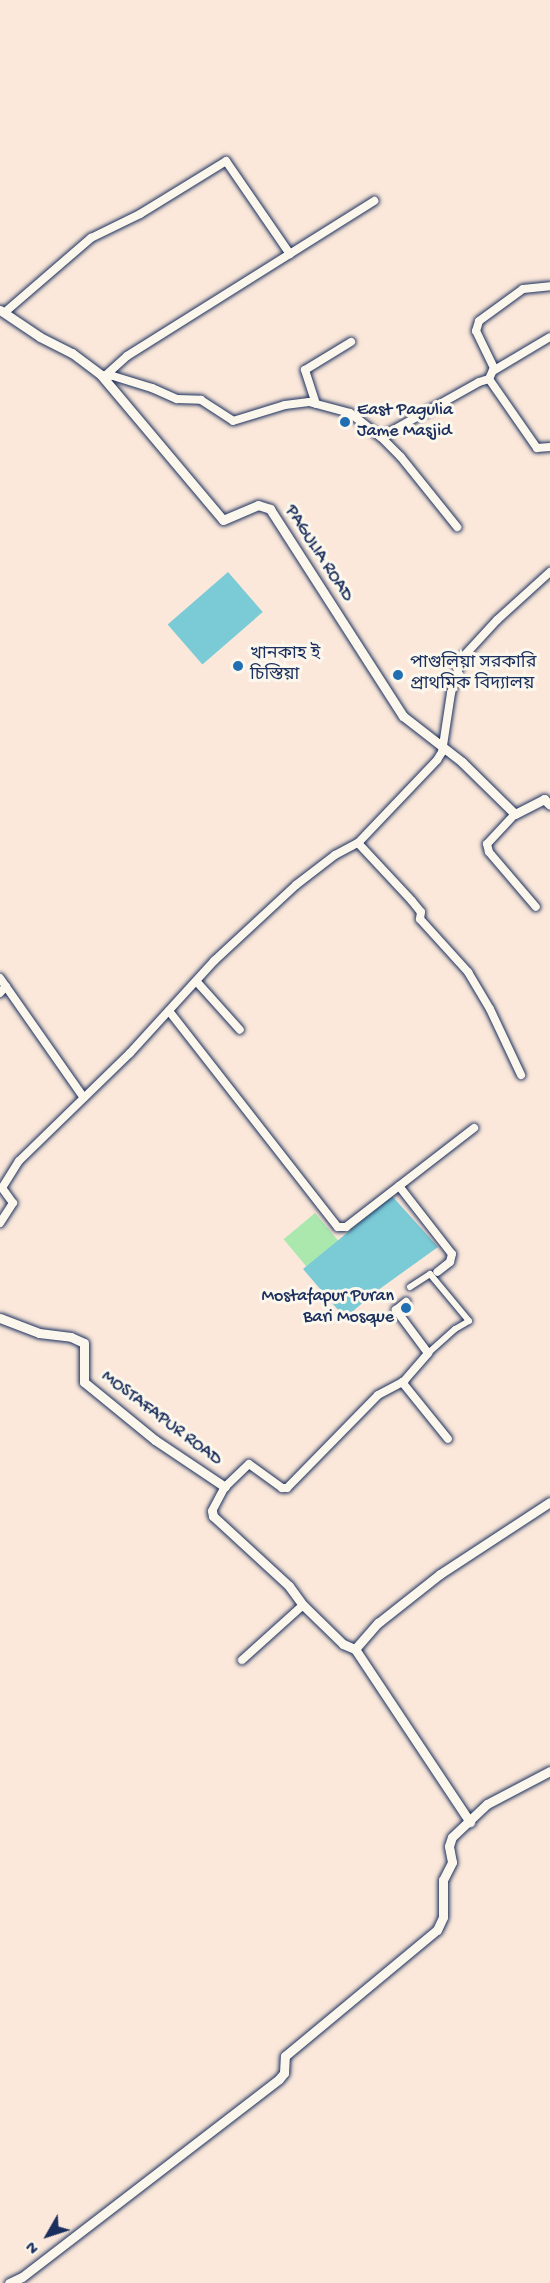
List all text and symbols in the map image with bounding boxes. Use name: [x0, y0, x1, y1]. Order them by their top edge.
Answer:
place label: East Pagulia Jame Masjid: [357, 401, 453, 444]
marker: East Pagulia Jame Masjid: [338, 415, 352, 429]
street label: PAGULIA ROAD: [279, 502, 357, 606]
place label: খানকাহ ই চিস্তিয়া: [250, 645, 320, 688]
place label: পাগুলিয়া সরকারি প্রাথমিক বিদ্যালয়: [410, 654, 536, 696]
marker: খানকাহ ই চিস্তিয়া: [231, 659, 245, 673]
marker: পাগুলিয়া সরকারি প্রাথমিক বিদ্যালয়: [391, 668, 405, 682]
place label: Mostafapur Puran Bari Mosque: [261, 1287, 394, 1330]
marker: Mostafapur Puran Bari Mosque: [399, 1301, 413, 1315]
street label: MOSTAFAPUR ROAD: [96, 1367, 226, 1471]
north arrow: [18, 2205, 78, 2265]
text: N: [23, 2237, 44, 2257]

